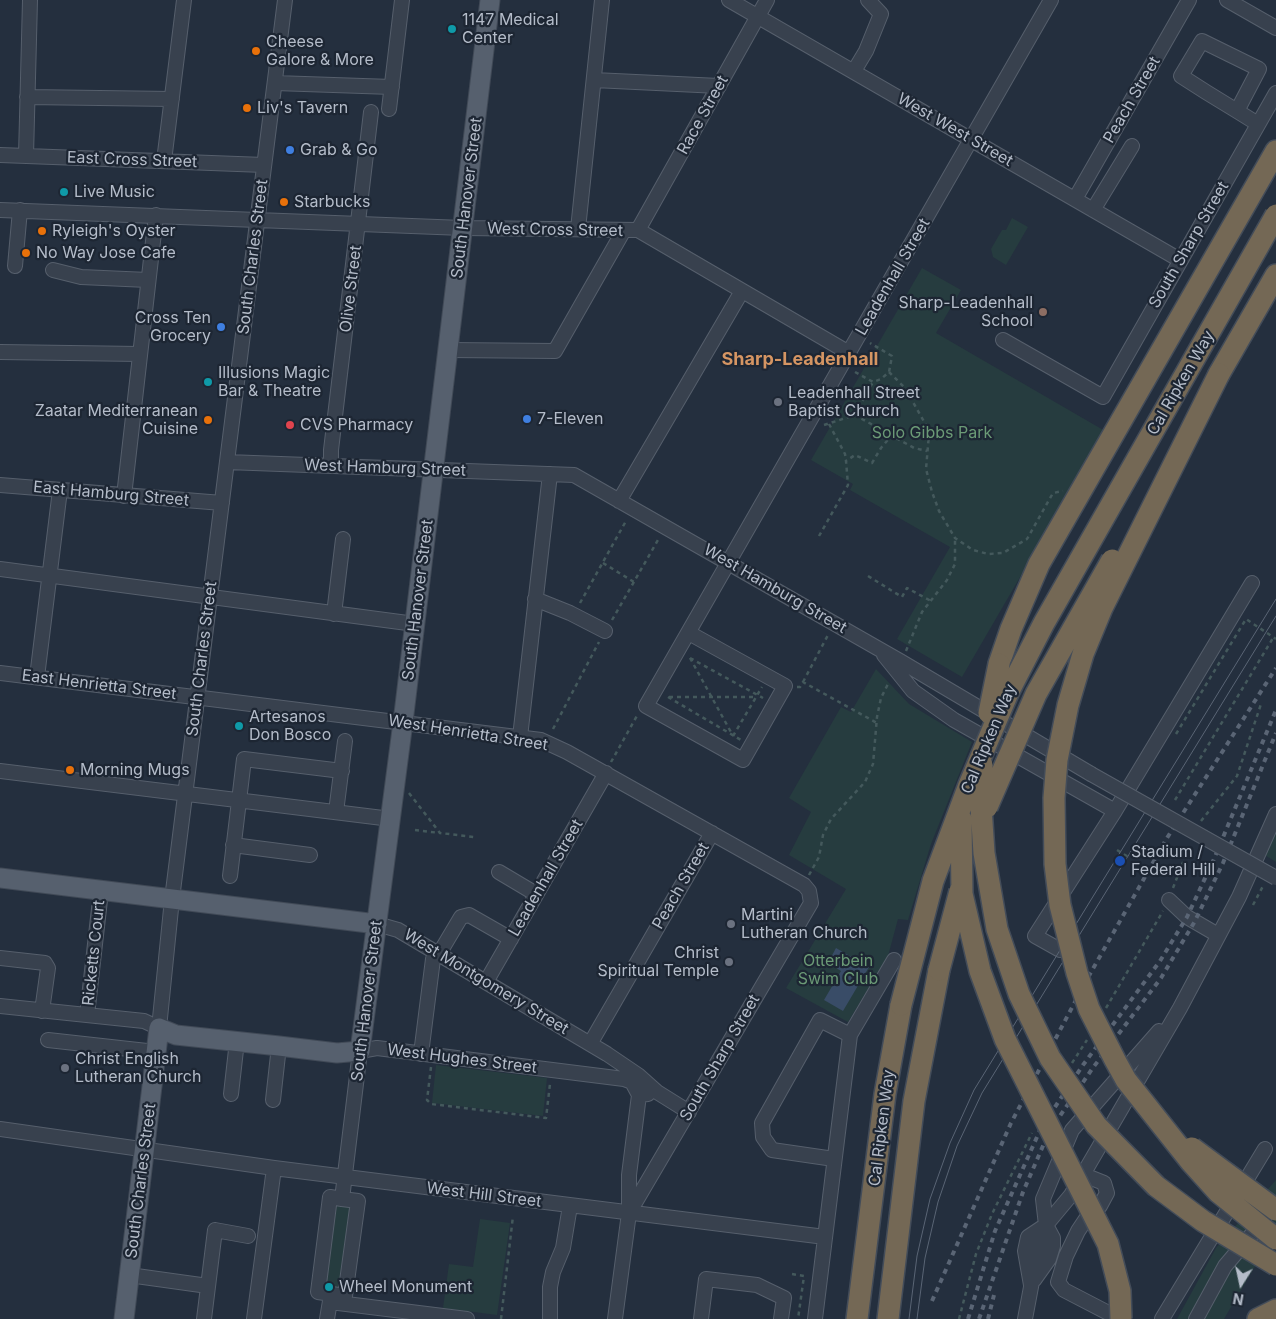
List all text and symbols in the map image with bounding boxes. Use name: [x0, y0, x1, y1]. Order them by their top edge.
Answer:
place label: 1147 Medical Center: [462, 10, 559, 48]
marker: 1147 Medical Center: [446, 23, 458, 35]
place label: Cheese Galore & More: [266, 32, 374, 70]
marker: Cheese Galore & More: [250, 45, 262, 57]
street label: Peach Street: [1099, 53, 1165, 147]
street label: Race Street: [673, 72, 733, 158]
street label: West West Street: [894, 89, 1016, 171]
place label: Liv's Tavern: [257, 98, 348, 118]
marker: Liv's Tavern: [241, 102, 253, 114]
street label: South Hanover Street: [448, 117, 486, 279]
place label: Grab & Go: [300, 140, 378, 160]
marker: Grab & Go: [284, 144, 296, 156]
street label: East Cross Street: [67, 148, 197, 172]
street label: South Charles Street: [234, 178, 272, 336]
street label: South Sharp Street: [1145, 178, 1233, 312]
place label: Live Music: [74, 182, 155, 202]
marker: Live Music: [58, 186, 70, 198]
place label: Starbucks: [294, 192, 370, 212]
marker: Starbucks: [278, 196, 290, 208]
street label: Leadenhall Street: [852, 215, 934, 339]
street label: West Cross Street: [487, 219, 623, 241]
place label: Ryleigh's Oyster: [52, 221, 176, 241]
marker: Ryleigh's Oyster: [36, 225, 48, 237]
place label: No Way Jose Cafe: [36, 243, 176, 263]
street label: Olive Street: [336, 244, 366, 334]
marker: No Way Jose Cafe: [20, 247, 32, 259]
place label: Sharp-Leadenhall School: [899, 293, 1033, 331]
marker: Sharp-Leadenhall School: [1037, 306, 1049, 318]
place label: Cross Ten Grocery: [135, 308, 211, 346]
marker: Cross Ten Grocery: [215, 321, 227, 333]
street label: Cal Ripken Way: [1143, 327, 1219, 439]
district label: Sharp-Leadenhall: [722, 349, 878, 371]
place label: Illusions Magic Bar & Theatre: [218, 363, 330, 401]
marker: Illusions Magic Bar & Theatre: [202, 376, 214, 388]
place label: Leadenhall Street Baptist Church: [788, 383, 920, 421]
marker: Leadenhall Street Baptist Church: [772, 396, 784, 408]
place label: Zaatar Mediterranean Cuisine: [35, 401, 198, 439]
place label: 7-Eleven: [537, 409, 603, 429]
marker: 7-Eleven: [521, 413, 533, 425]
marker: Zaatar Mediterranean Cuisine: [202, 414, 214, 426]
place label: CVS Pharmacy: [300, 415, 413, 435]
marker: CVS Pharmacy: [284, 419, 296, 431]
park label: Solo Gibbs Park: [872, 423, 992, 443]
street label: West Hamburg Street: [304, 456, 466, 480]
street label: East Hamburg Street: [32, 478, 190, 510]
street label: South Hanover Street: [399, 519, 437, 681]
street label: West Hamburg Street: [700, 540, 850, 638]
street label: South Charles Street: [183, 580, 221, 738]
street label: East Henrietta Street: [21, 666, 177, 704]
street label: Cal Ripken Way: [957, 681, 1021, 797]
place label: Artesanos Don Bosco: [249, 707, 331, 745]
street label: West Henrietta Street: [387, 711, 549, 755]
marker: Artesanos Don Bosco: [233, 720, 245, 732]
place label: Morning Mugs: [80, 760, 190, 780]
marker: Morning Mugs: [64, 764, 76, 776]
street label: Leadenhall Street: [505, 816, 587, 940]
street label: Peach Street: [648, 839, 714, 933]
place label: Stadium / Federal Hill: [1131, 842, 1215, 880]
marker: Stadium / Federal Hill: [1113, 854, 1127, 868]
street label: Ricketts Court: [79, 899, 109, 1007]
place label: Martini Lutheran Church: [741, 905, 867, 943]
marker: Martini Lutheran Church: [725, 918, 737, 930]
street label: South Hanover Street: [348, 920, 386, 1082]
street label: West Montgomery Street: [400, 925, 572, 1039]
place label: Christ Spiritual Temple: [597, 943, 719, 981]
park label: Otterbein Swim Club: [798, 951, 878, 989]
marker: Christ Spiritual Temple: [723, 956, 735, 968]
street label: South Sharp Street: [676, 991, 764, 1125]
street label: West Hughes Street: [386, 1040, 538, 1078]
place label: Christ English Lutheran Church: [75, 1049, 201, 1087]
marker: Christ English Lutheran Church: [59, 1062, 71, 1074]
street label: Cal Ripken Way: [865, 1069, 899, 1187]
street label: South Charles Street: [122, 1102, 160, 1260]
street label: West Hill Street: [425, 1178, 543, 1212]
north arrow: [1216, 1259, 1266, 1309]
place label: Wheel Monument: [339, 1277, 472, 1297]
marker: Wheel Monument: [323, 1281, 335, 1293]
text: N: [1232, 1290, 1245, 1309]

